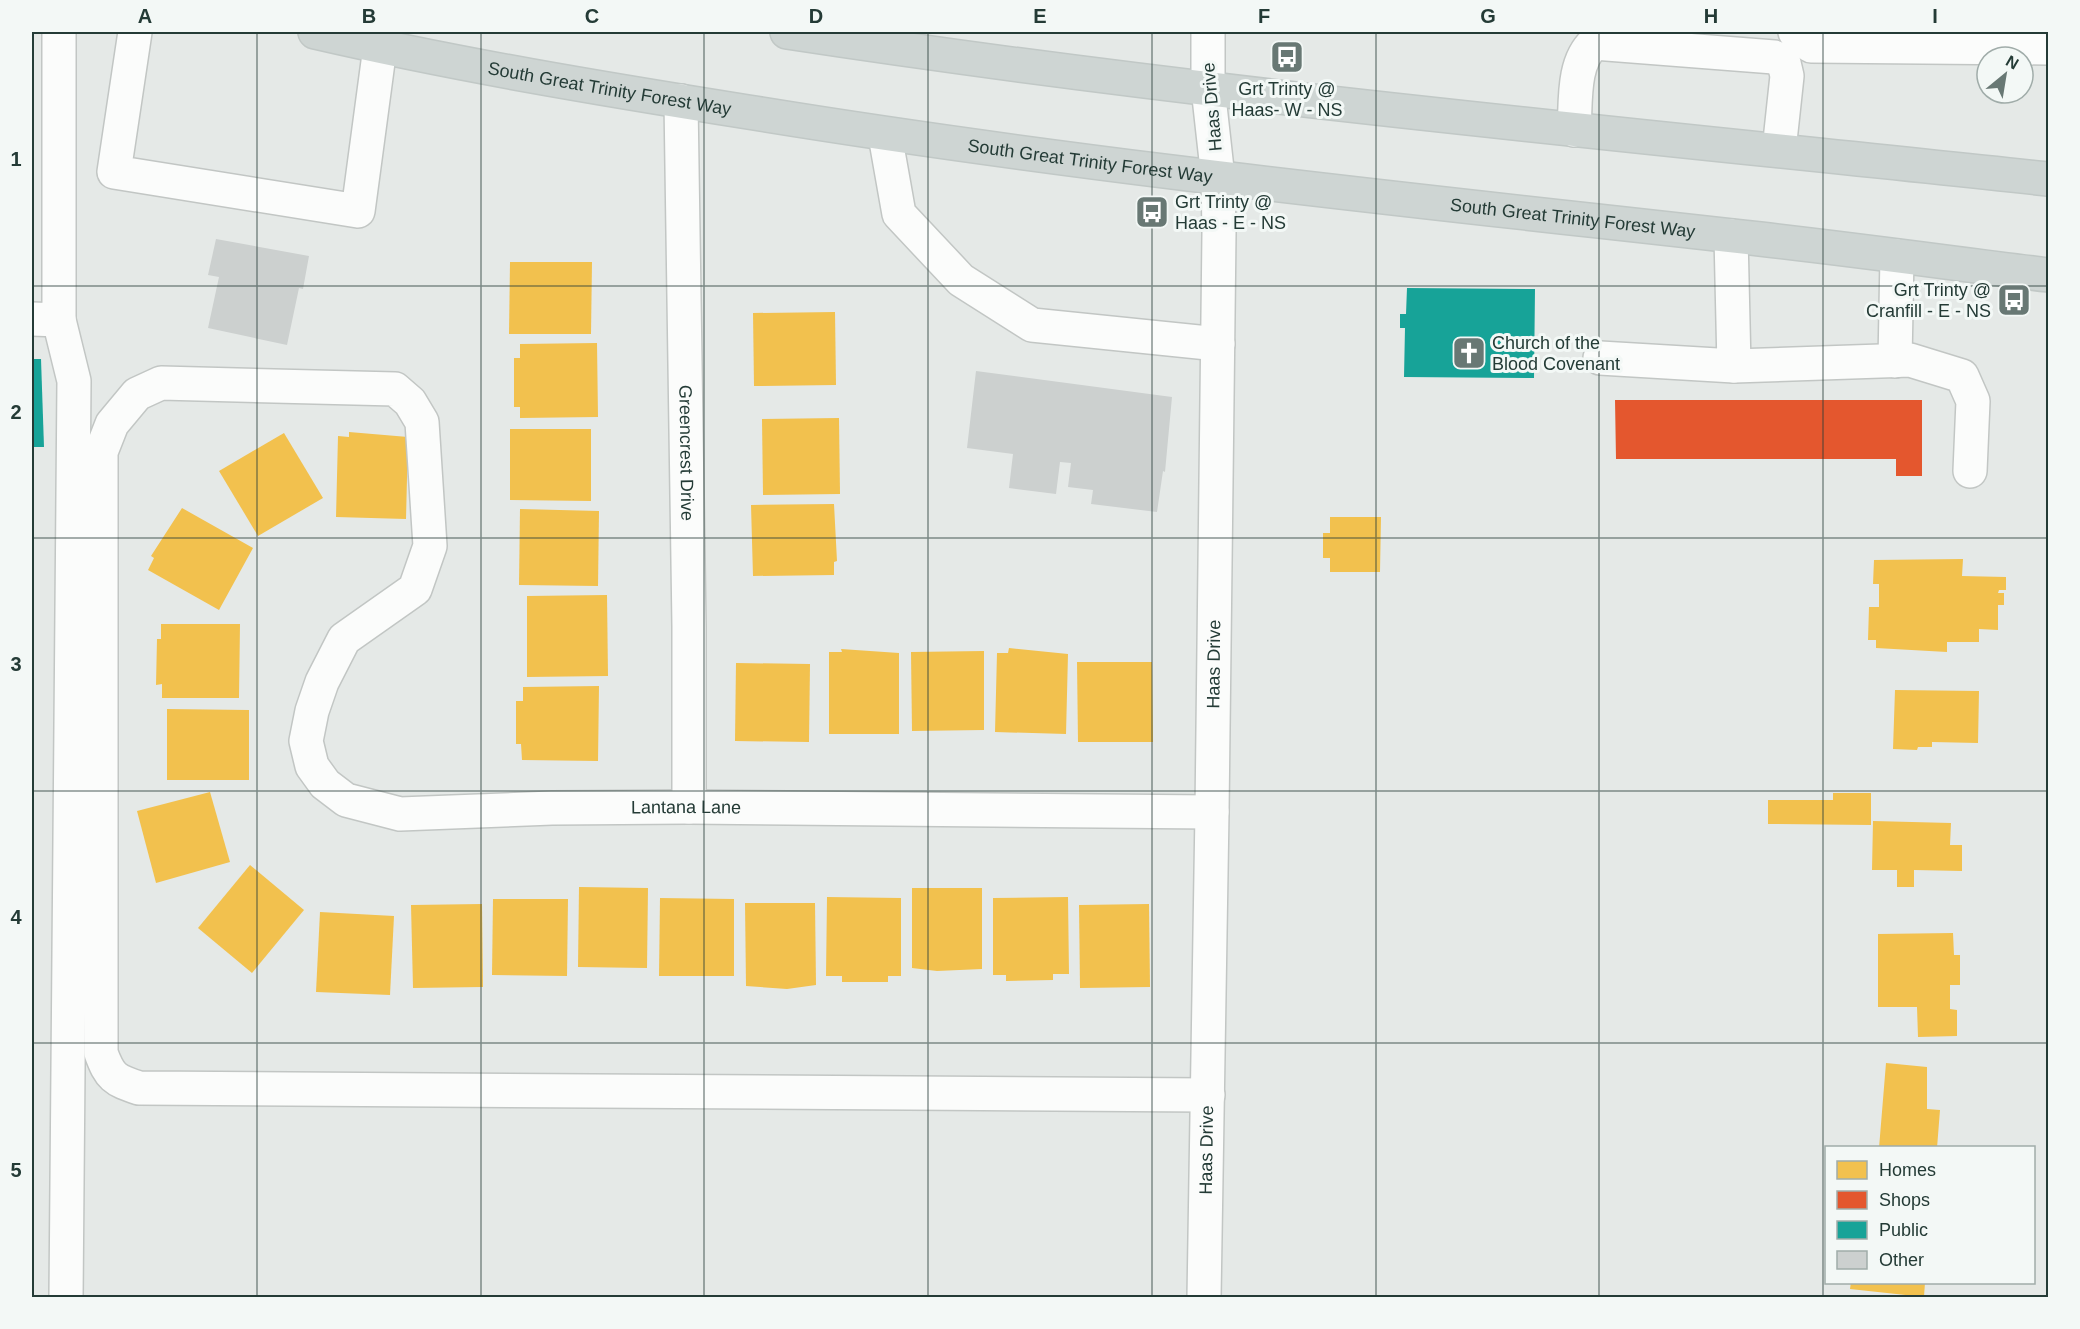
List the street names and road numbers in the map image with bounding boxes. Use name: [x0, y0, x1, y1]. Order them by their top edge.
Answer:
street label: South Great Trinity Forest Way: [486, 58, 733, 119]
street label: Haas Drive: [1198, 62, 1226, 152]
street label: South Great Trinity Forest Way: [966, 135, 1214, 187]
street label: South Great Trinity Forest Way: [1449, 195, 1696, 242]
street label: Greencrest Drive: [675, 385, 697, 521]
street label: Haas Drive: [1203, 619, 1224, 709]
street label: Lantana Lane: [631, 797, 741, 817]
street label: Haas Drive: [1196, 1105, 1217, 1195]

